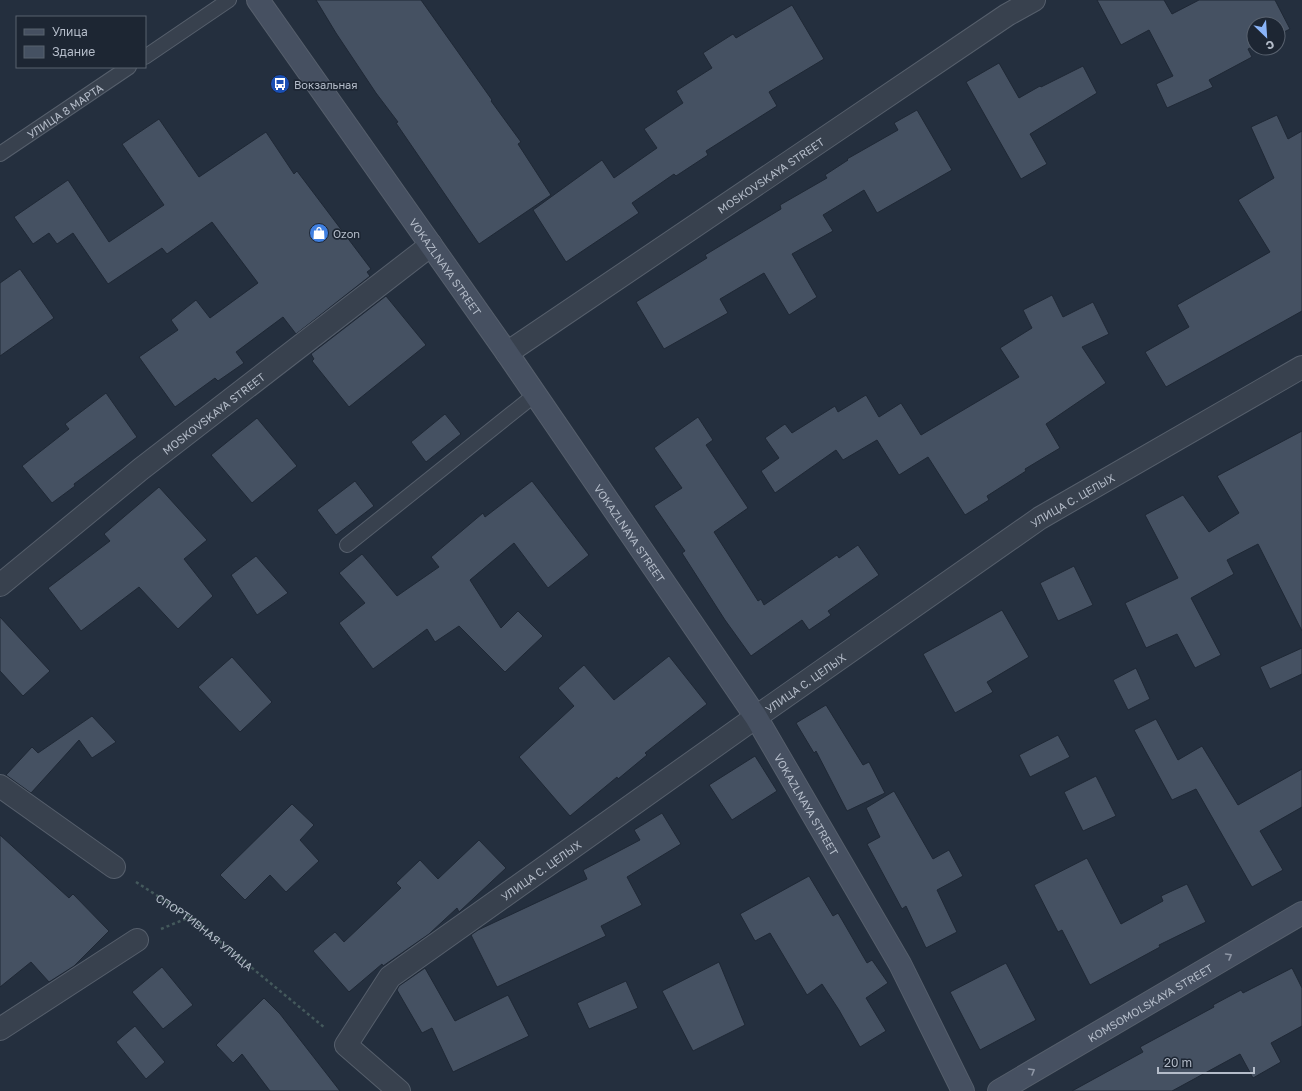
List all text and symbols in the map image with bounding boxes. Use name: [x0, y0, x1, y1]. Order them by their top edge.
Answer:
legend: [16, 16, 146, 68]
north arrow: [1246, 16, 1286, 56]
text: Улица: [52, 24, 88, 39]
text: С: [1264, 38, 1277, 53]
text: Здание: [52, 44, 95, 59]
bus stop icon: Вокзальная: [269, 73, 291, 95]
place label: Вокзальная: [294, 78, 358, 91]
street label: УЛИЦА 8 МАРТА: [24, 80, 106, 141]
street label: MOSKOVSKAYA STREET: [715, 134, 826, 216]
street label: VOKAZLNAYA STREET: [407, 215, 485, 318]
shop icon: Ozon: [308, 222, 330, 244]
place label: Ozon: [333, 227, 360, 240]
street label: MOSKOVSKAYA STREET: [160, 369, 267, 457]
street label: УЛИЦА С. ЦЕЛЫХ: [1028, 470, 1117, 529]
street label: VOKAZLNAYA STREET: [592, 482, 668, 585]
street label: УЛИЦА С. ЦЕЛЫХ: [762, 650, 848, 715]
street label: VOKAZLNAYA STREET: [772, 751, 842, 858]
street label: УЛИЦА С. ЦЕЛЫХ: [498, 837, 583, 903]
street label: СПОРТИВНАЯ УЛИЦА: [154, 890, 256, 973]
one-way arrow: [1225, 953, 1232, 961]
street label: KOMSOMOLSKAYA STREET: [1085, 961, 1215, 1044]
scale bar: [1158, 1049, 1254, 1075]
text: 20 m: [1164, 1055, 1192, 1070]
one-way arrow: [1028, 1069, 1035, 1076]

